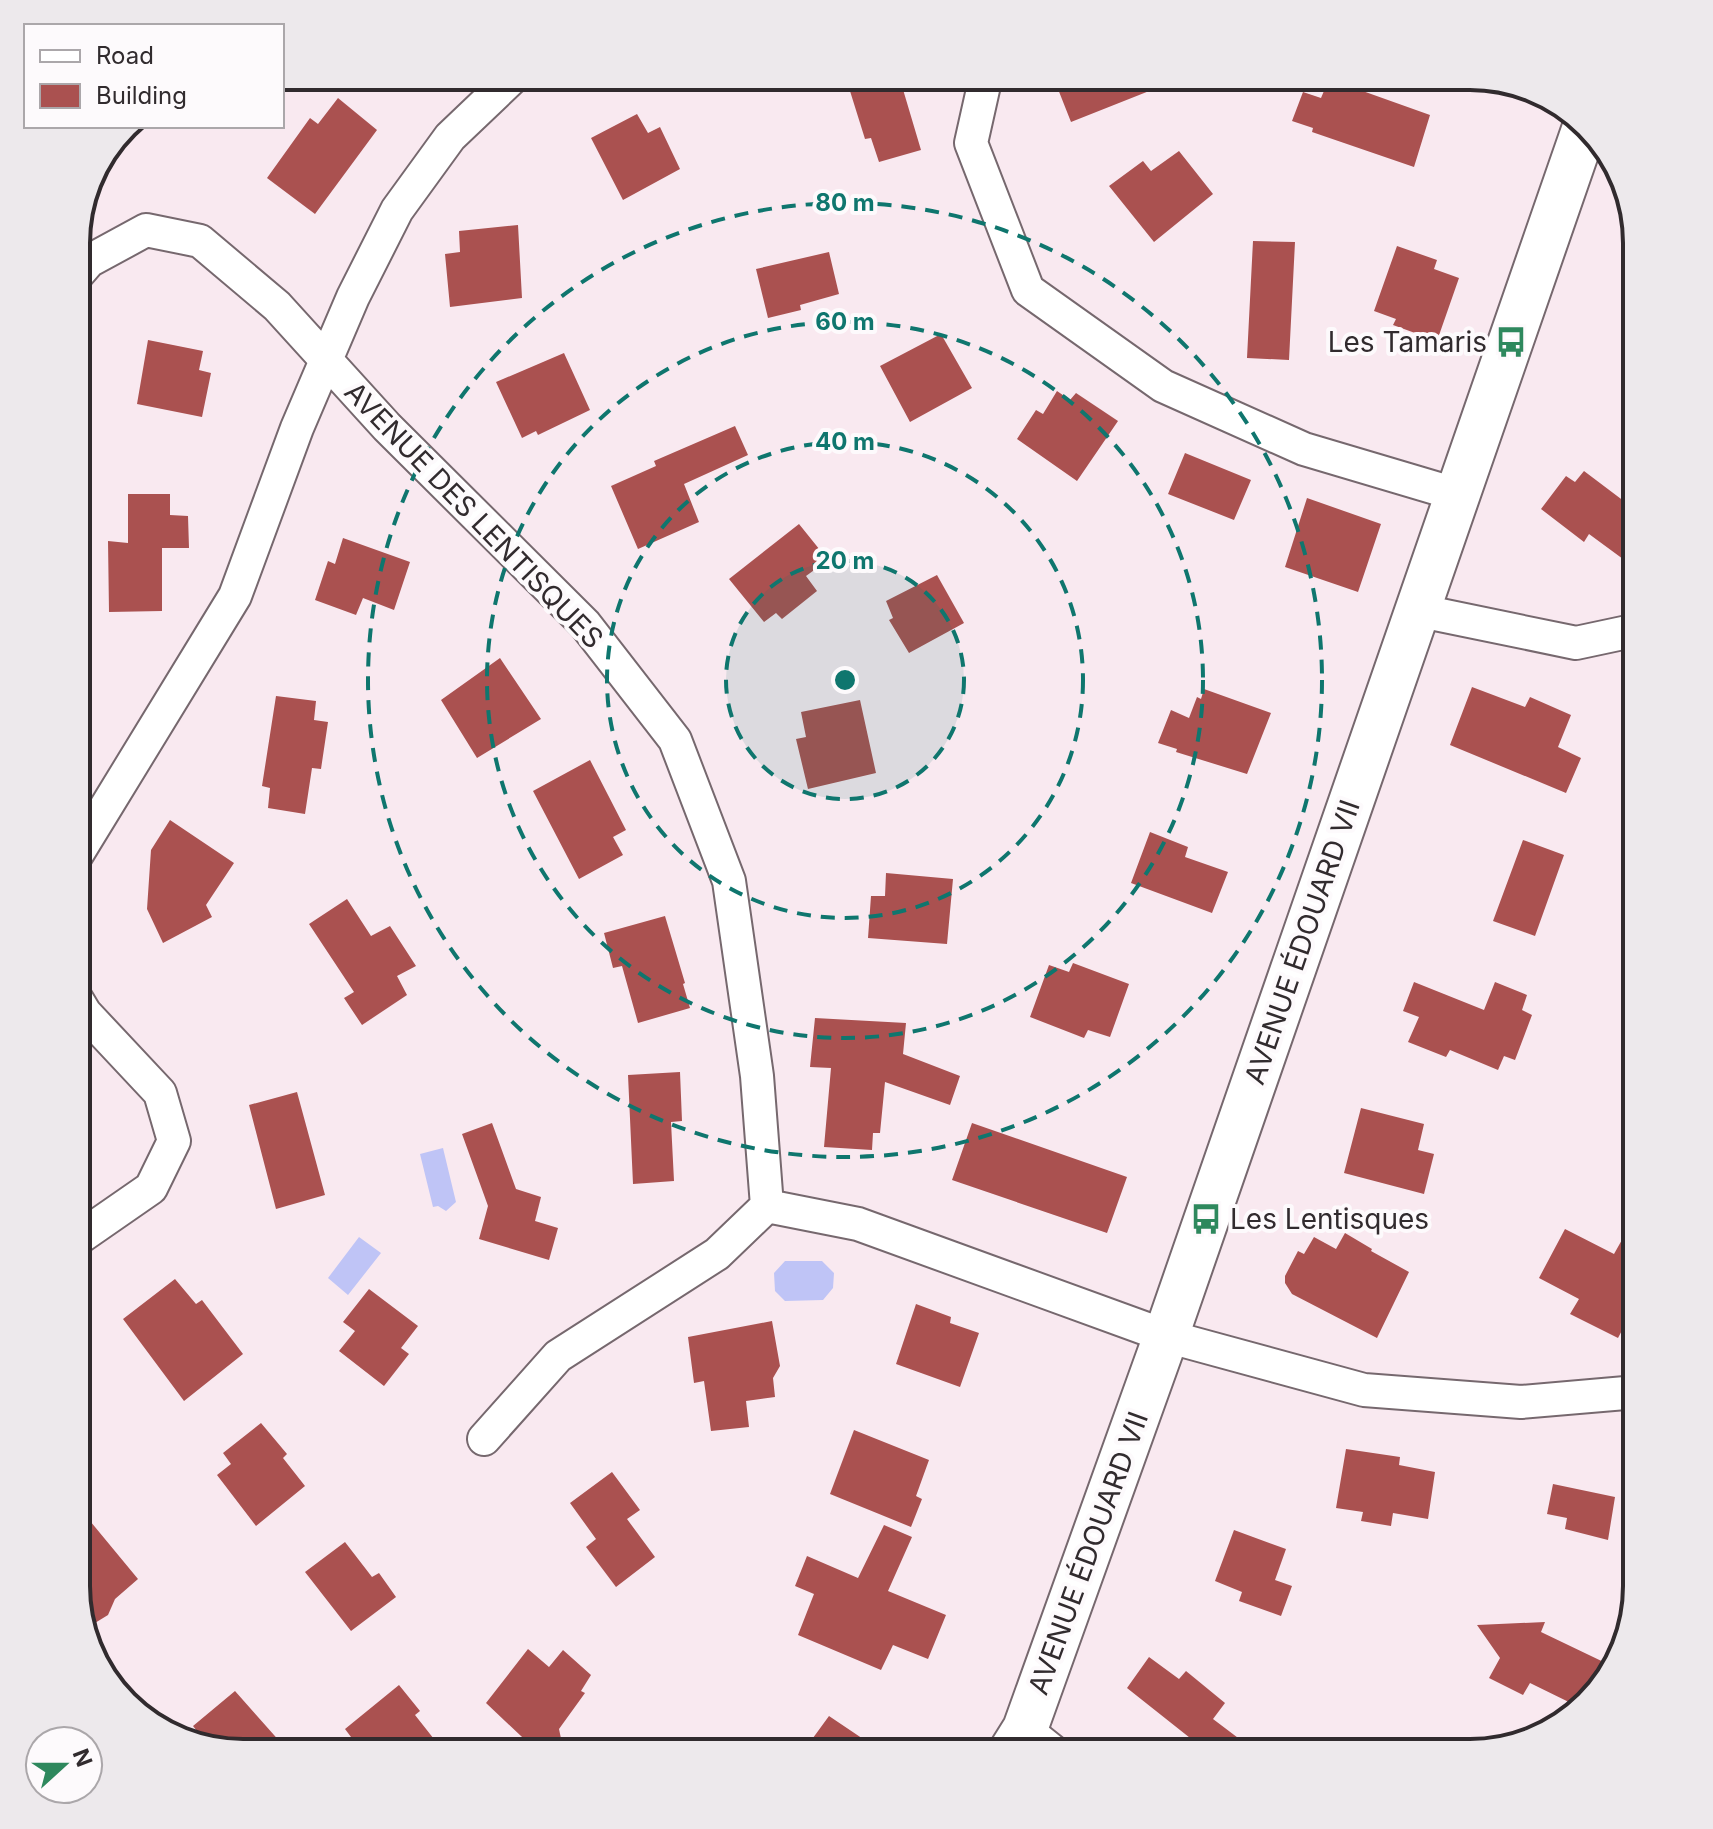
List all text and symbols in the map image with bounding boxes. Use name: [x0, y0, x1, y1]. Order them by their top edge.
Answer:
legend: [24, 24, 284, 128]
text: Road: [96, 41, 154, 70]
text: Building: [96, 81, 187, 110]
text: 80 m: [815, 188, 875, 217]
text: 60 m: [815, 307, 875, 336]
place label: Les Tamaris: [1328, 325, 1487, 359]
bus stop icon: Les Tamaris: [1494, 325, 1528, 359]
street label: AVENUE DES LENTISQUES: [338, 375, 610, 655]
text: 40 m: [815, 427, 875, 456]
text: 20 m: [816, 546, 874, 575]
centre of rings: [831, 666, 859, 694]
street label: AVENUE ÉDOUARD VII: [1236, 795, 1367, 1089]
bus stop icon: Les Lentisques: [1189, 1202, 1223, 1236]
place label: Les Lentisques: [1230, 1202, 1429, 1236]
street label: AVENUE ÉDOUARD VII: [1020, 1406, 1155, 1699]
north arrow: [24, 1725, 104, 1805]
text: N: [68, 1745, 98, 1770]

